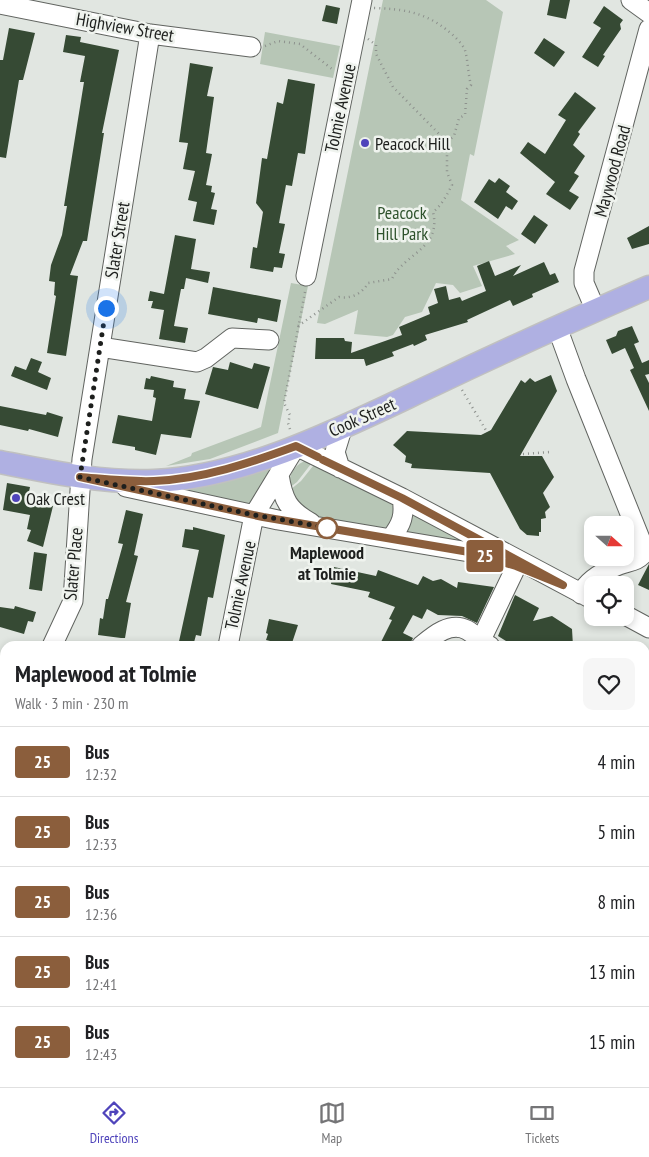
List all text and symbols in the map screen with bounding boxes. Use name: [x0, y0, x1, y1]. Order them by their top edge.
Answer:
street label: Highview Street: [74, 7, 176, 47]
street label: Tolmie Avenue: [319, 62, 361, 154]
street label: Maywood Road: [589, 123, 635, 219]
place label: Peacock Hill: [375, 132, 451, 155]
marker: Peacock Hill: [359, 137, 371, 149]
street label: Slater Street: [100, 200, 134, 280]
park label: Peacock Hill Park: [376, 201, 428, 245]
your location: [94, 296, 119, 321]
street label: Cook Street: [325, 392, 399, 442]
place label: Oak Crest: [26, 487, 85, 510]
marker: Oak Crest: [10, 492, 22, 504]
north arrow: [584, 516, 634, 566]
map controls: [584, 516, 634, 626]
marker: Maplewood at Tolmie: [316, 517, 338, 539]
street label: Slater Place: [58, 527, 88, 601]
street label: Tolmie Avenue: [219, 539, 261, 631]
line badge: 25: [462, 540, 508, 572]
place label: Maplewood at Tolmie: [290, 541, 364, 585]
text: 25: [476, 544, 494, 567]
button: locate: [584, 576, 634, 626]
text: Maplewood at Tolmie: [15, 658, 197, 689]
button: heart: [583, 658, 635, 710]
text: Walk · 3 min · 230 m: [15, 693, 128, 713]
text: Bus: [85, 740, 109, 764]
text: 25: [34, 750, 51, 773]
text: 4 min: [598, 750, 635, 774]
text: 12:32: [85, 764, 117, 784]
text: Bus: [85, 810, 109, 834]
text: 25: [34, 820, 51, 843]
text: 5 min: [598, 820, 635, 844]
text: 12:33: [85, 834, 117, 854]
text: Bus: [85, 880, 109, 904]
text: 25: [34, 890, 51, 913]
text: 8 min: [598, 890, 635, 914]
text: 12:36: [85, 904, 117, 924]
text: Bus: [85, 950, 109, 974]
text: 25: [34, 960, 51, 983]
text: 13 min: [589, 960, 635, 984]
text: 12:41: [85, 974, 117, 994]
text: Bus: [85, 1020, 109, 1044]
text: 25: [34, 1030, 51, 1053]
text: 15 min: [589, 1030, 635, 1054]
text: 12:43: [85, 1044, 117, 1064]
tab: Directions: [90, 1099, 138, 1147]
tab: Map: [318, 1099, 346, 1147]
tab: Tickets: [525, 1099, 559, 1147]

